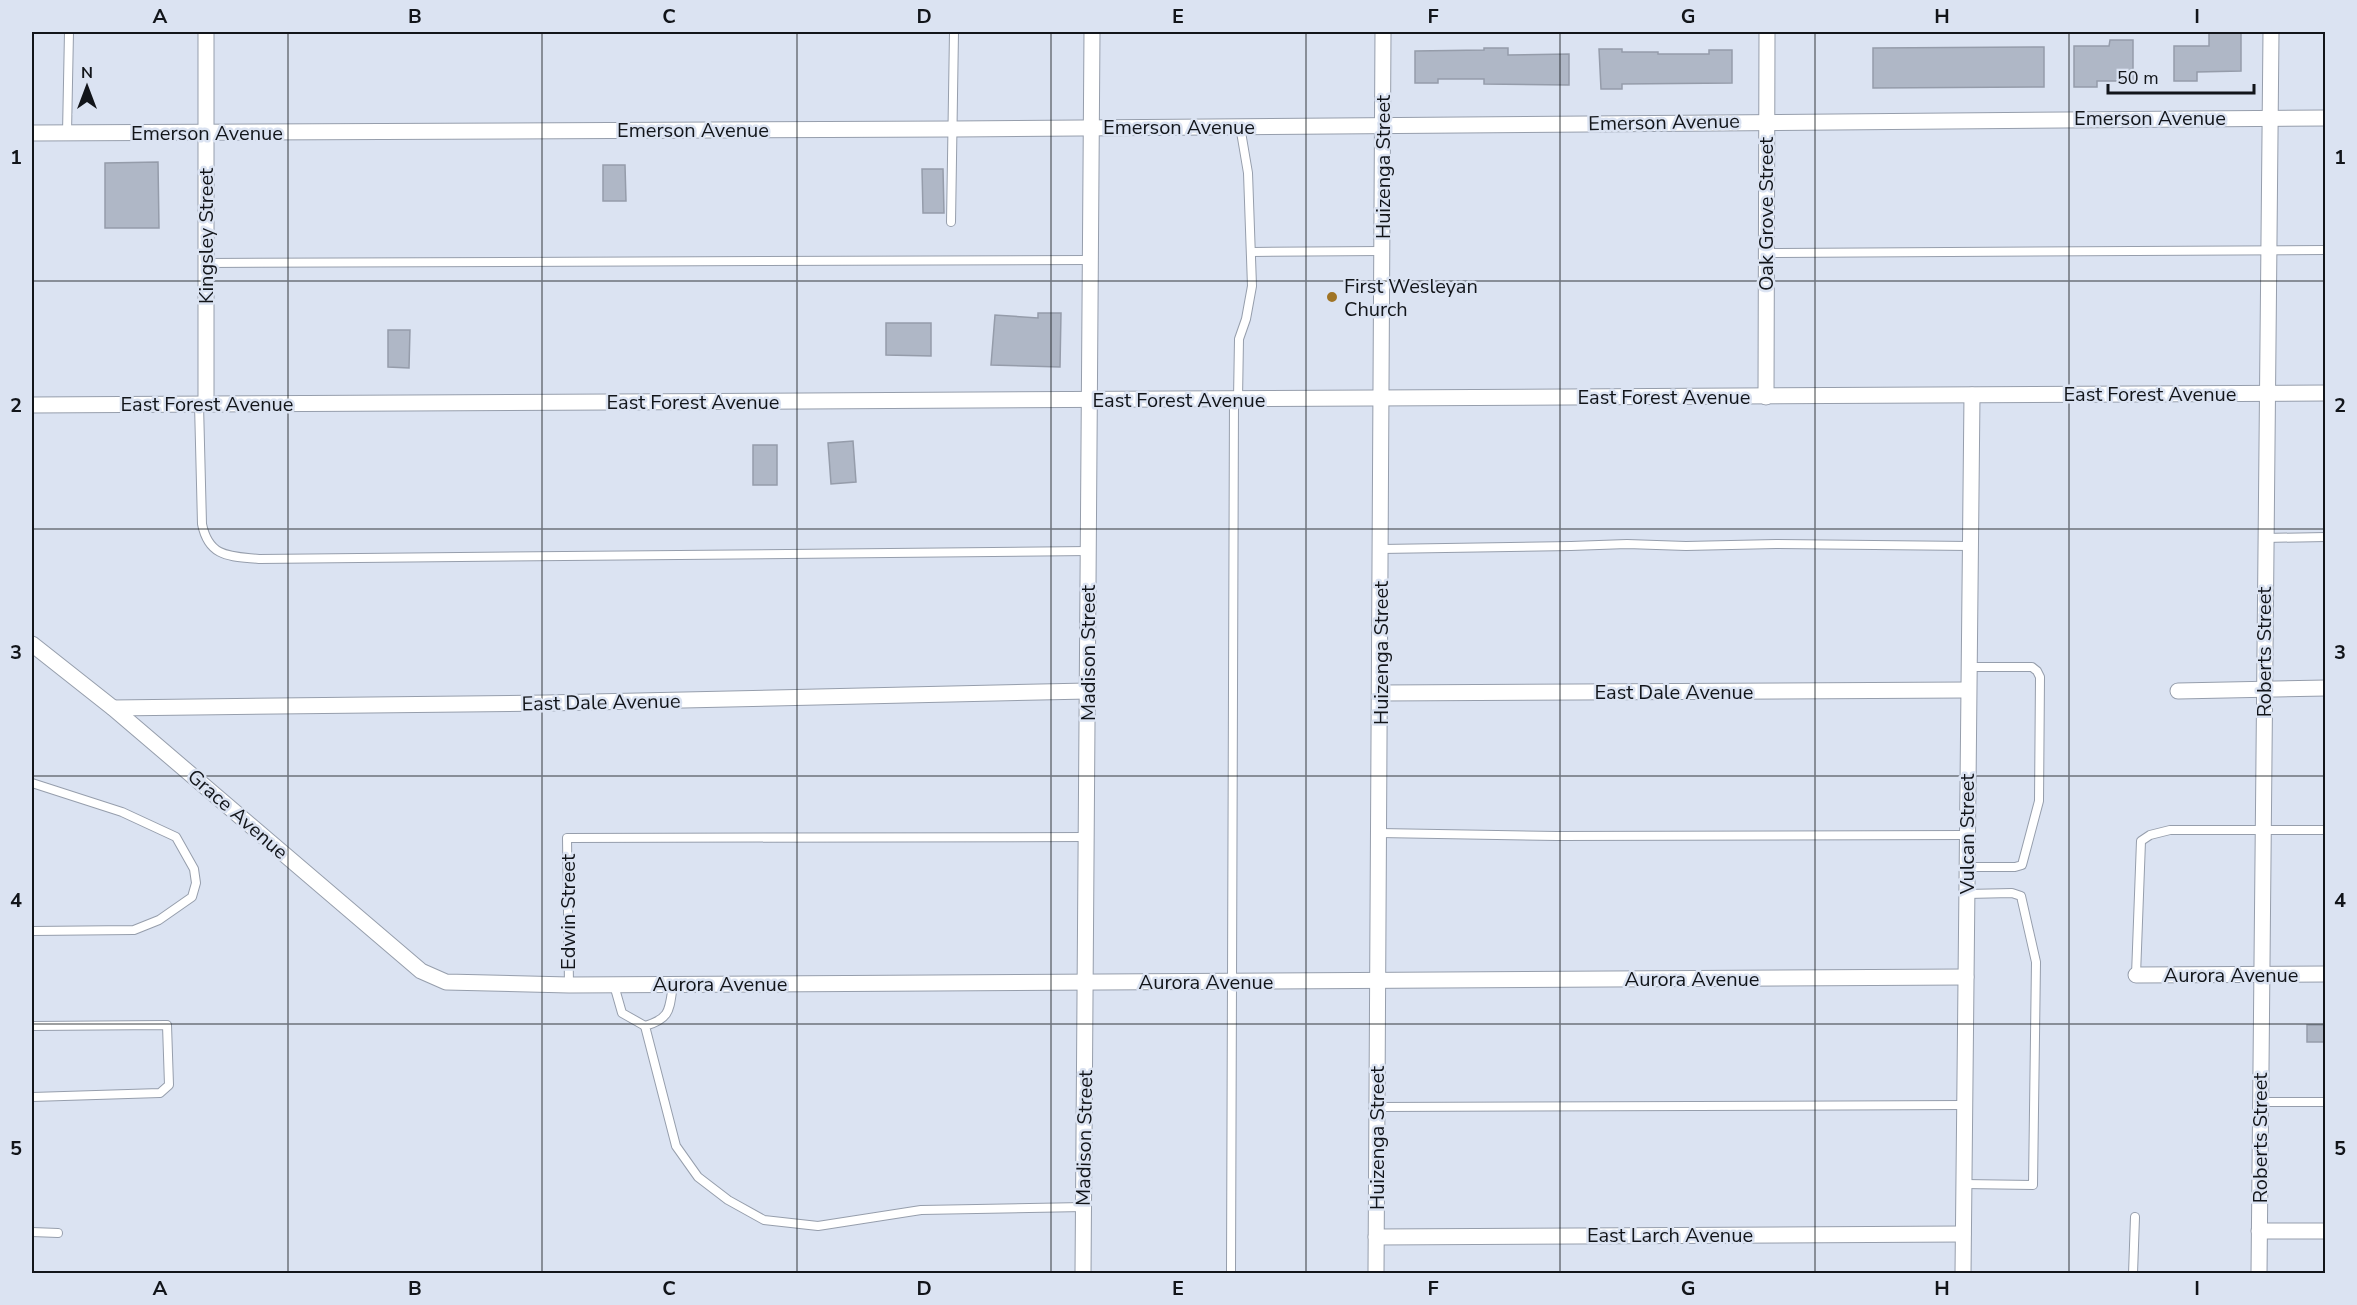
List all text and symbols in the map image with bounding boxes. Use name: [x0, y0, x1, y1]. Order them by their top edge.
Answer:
text: A: [153, 3, 168, 30]
text: B: [408, 3, 422, 30]
text: C: [662, 3, 676, 30]
text: D: [916, 3, 932, 30]
text: E: [1172, 3, 1184, 30]
text: F: [1427, 3, 1439, 30]
text: G: [1681, 3, 1695, 30]
text: H: [1934, 3, 1950, 30]
text: I: [2194, 3, 2200, 30]
north arrow: [57, 57, 117, 117]
scale bar: [2108, 57, 2254, 95]
text: N: [81, 62, 93, 84]
text: 50 m: [2117, 66, 2159, 90]
street label: Huizenga Street: [1370, 94, 1397, 239]
street label: Emerson Avenue: [2074, 105, 2226, 132]
street label: Emerson Avenue: [1588, 108, 1740, 137]
street label: Emerson Avenue: [1103, 114, 1255, 141]
street label: Emerson Avenue: [617, 117, 769, 144]
street label: Emerson Avenue: [131, 120, 283, 147]
street label: Oak Grove Street: [1753, 136, 1780, 291]
text: 1: [10, 144, 22, 171]
text: 1: [2334, 144, 2346, 171]
street label: Kingsley Street: [193, 167, 220, 304]
place label: First Wesleyan Church: [1344, 273, 1478, 323]
marker: First Wesleyan Church: [1325, 290, 1339, 304]
street label: East Forest Avenue: [2064, 381, 2236, 408]
street label: East Forest Avenue: [1578, 384, 1750, 411]
street label: East Forest Avenue: [1093, 387, 1265, 414]
street label: East Forest Avenue: [607, 389, 779, 416]
street label: East Forest Avenue: [121, 391, 293, 418]
text: 2: [10, 392, 22, 419]
text: 2: [2334, 392, 2346, 419]
street label: Huizenga Street: [1368, 580, 1395, 725]
street label: Madison Street: [1075, 584, 1102, 721]
street label: Roberts Street: [2251, 586, 2278, 717]
text: 3: [10, 639, 22, 666]
text: 3: [2334, 639, 2346, 666]
street label: East Dale Avenue: [1595, 679, 1753, 706]
street label: East Dale Avenue: [521, 688, 681, 717]
street label: Grace Avenue: [182, 763, 294, 866]
street label: Vulcan Street: [1954, 773, 1981, 895]
street label: Edwin Street: [555, 853, 582, 970]
text: 4: [10, 887, 22, 914]
text: 4: [2334, 887, 2346, 914]
street label: Aurora Avenue: [2164, 962, 2298, 989]
street label: Aurora Avenue: [1625, 966, 1759, 993]
street label: Aurora Avenue: [1139, 969, 1273, 996]
street label: Aurora Avenue: [653, 971, 787, 998]
street label: Huizenga Street: [1364, 1065, 1391, 1210]
street label: Madison Street: [1070, 1069, 1099, 1206]
street label: Roberts Street: [2247, 1072, 2274, 1203]
text: 5: [10, 1135, 22, 1162]
text: 5: [2334, 1135, 2346, 1162]
street label: East Larch Avenue: [1587, 1222, 1753, 1249]
text: A: [153, 1275, 168, 1302]
text: B: [408, 1275, 422, 1302]
text: C: [662, 1275, 676, 1302]
text: D: [916, 1275, 932, 1302]
text: E: [1172, 1275, 1184, 1302]
text: F: [1427, 1275, 1439, 1302]
text: G: [1681, 1275, 1695, 1302]
text: H: [1934, 1275, 1950, 1302]
text: I: [2194, 1275, 2200, 1302]

